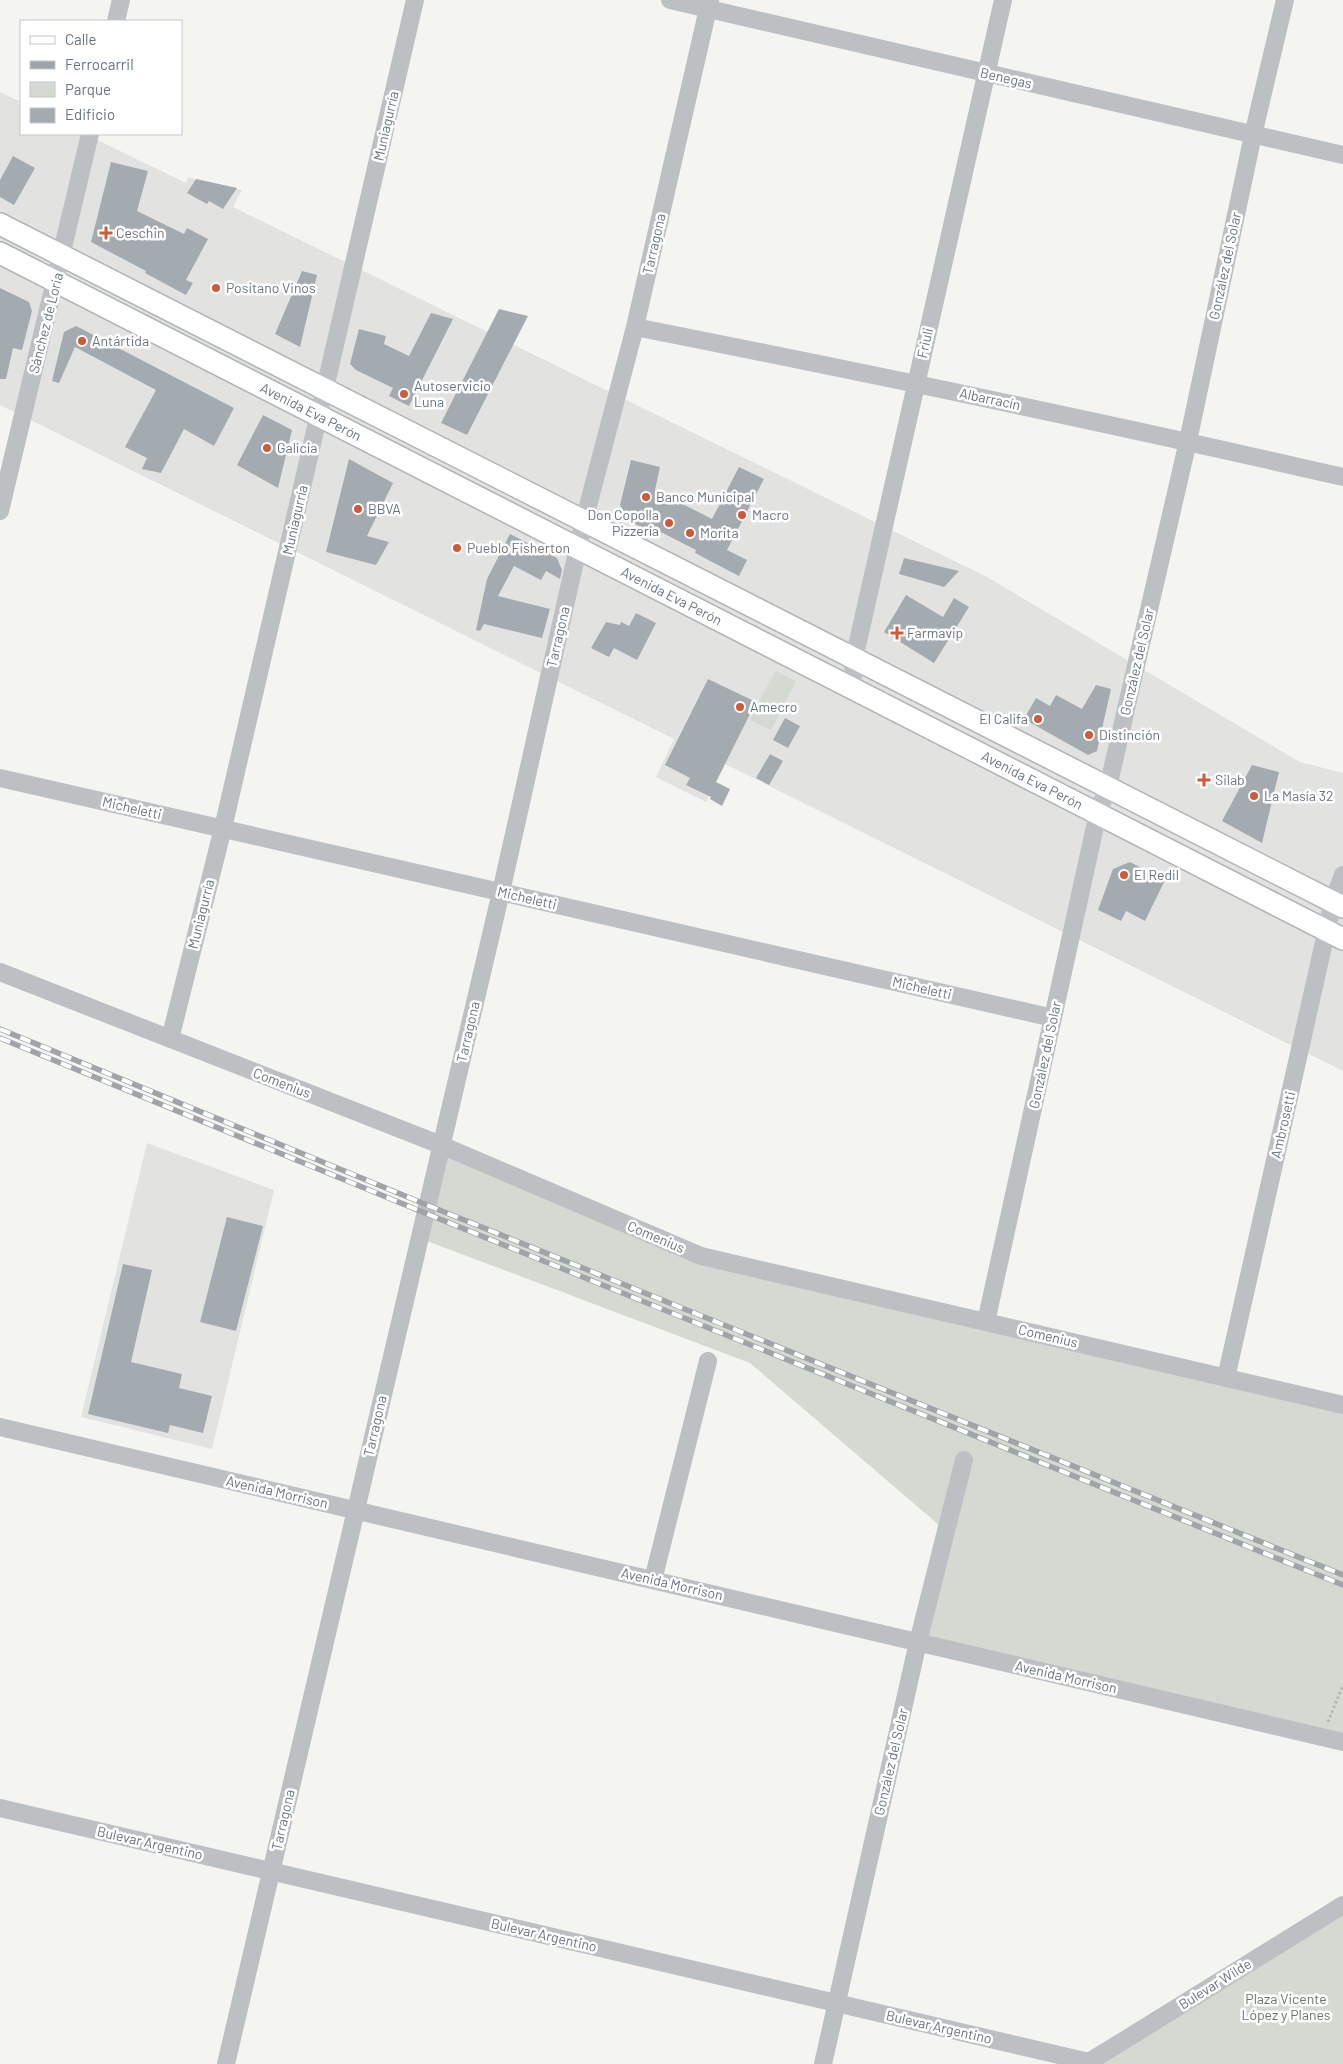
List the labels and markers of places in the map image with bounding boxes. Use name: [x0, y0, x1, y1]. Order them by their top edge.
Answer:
place label: Ceschin: [116, 224, 165, 241]
marker: Ceschin: [100, 227, 112, 239]
place label: Positano Vinos: [226, 279, 316, 296]
marker: Positano Vinos: [210, 282, 222, 294]
place label: Antártida: [92, 332, 149, 349]
marker: Antártida: [76, 335, 88, 347]
place label: Autoservicio Luna: [414, 377, 491, 410]
marker: Autoservicio Luna: [398, 388, 410, 400]
place label: Galicia: [277, 439, 317, 456]
marker: Galicia: [261, 442, 273, 454]
place label: Banco Municipal: [656, 488, 755, 505]
marker: Banco Municipal: [640, 491, 652, 503]
place label: BBVA: [368, 500, 401, 517]
marker: BBVA: [352, 503, 364, 515]
place label: Don Copolla Pizzería: [587, 506, 659, 539]
place label: Macro: [752, 506, 789, 523]
marker: Macro: [736, 509, 748, 521]
marker: Don Copolla Pizzería: [663, 517, 675, 529]
place label: Morita: [700, 524, 739, 541]
marker: Morita: [684, 527, 696, 539]
place label: Pueblo Fisherton: [467, 539, 570, 556]
marker: Pueblo Fisherton: [451, 542, 463, 554]
place label: Farmavip: [907, 624, 963, 641]
marker: Farmavip: [891, 627, 903, 639]
place label: Amecro: [750, 698, 797, 715]
marker: Amecro: [734, 701, 746, 713]
place label: El Califa: [979, 710, 1028, 727]
marker: El Califa: [1032, 713, 1044, 725]
place label: Distinción: [1099, 726, 1160, 743]
marker: Distinción: [1083, 729, 1095, 741]
place label: Silab: [1215, 771, 1245, 788]
marker: Silab: [1197, 773, 1211, 787]
place label: La Masía 32: [1264, 787, 1333, 804]
marker: La Masía 32: [1248, 790, 1260, 802]
place label: El Redil: [1134, 866, 1179, 883]
marker: El Redil: [1118, 869, 1130, 881]

